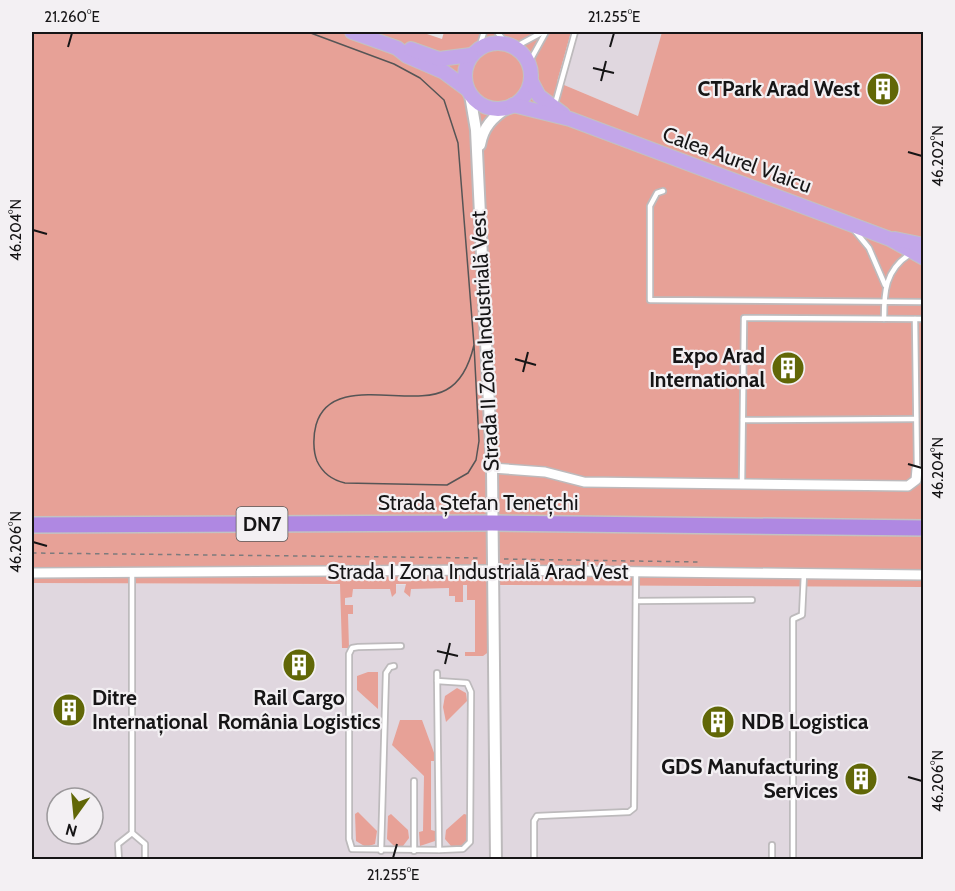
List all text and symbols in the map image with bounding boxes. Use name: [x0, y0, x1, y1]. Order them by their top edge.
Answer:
text: 21.260°E: [44, 8, 100, 26]
text: 21.255°E: [588, 8, 640, 26]
building icon: CTPark Arad West: [865, 71, 901, 107]
place label: CTPark Arad West: [698, 76, 860, 101]
street label: Calea Aurel Vlaicu: [659, 121, 815, 198]
text: 46.202°N: [929, 125, 947, 187]
text: 46.204°N: [7, 199, 25, 261]
street label: Strada II Zona Industrială Vest: [465, 210, 504, 472]
place label: Expo Arad International: [649, 343, 765, 392]
building icon: Expo Arad International: [770, 350, 806, 386]
text: 46.204°N: [929, 437, 947, 499]
street label: Strada Ștefan Tenețchi: [378, 490, 578, 517]
road number: DN7: [236, 507, 288, 541]
text: 46.206°N: [7, 511, 25, 573]
street label: Strada I Zona Industrială Arad Vest: [327, 559, 629, 584]
building icon: Rail Cargo România Logistics: [281, 647, 317, 683]
place label: Ditre Internațional: [92, 685, 209, 736]
place label: Rail Cargo România Logistics: [217, 685, 381, 734]
building icon: Ditre Internațional: [51, 692, 87, 728]
building icon: NDB Logistica: [700, 704, 736, 740]
place label: NDB Logistica: [741, 709, 869, 734]
text: 46.206°N: [929, 750, 947, 812]
place label: GDS Manufacturing Services: [661, 754, 838, 803]
building icon: GDS Manufacturing Services: [843, 761, 879, 797]
north arrow: [45, 786, 105, 846]
text: N: [63, 819, 79, 841]
text: 21.255°E: [367, 866, 419, 884]

